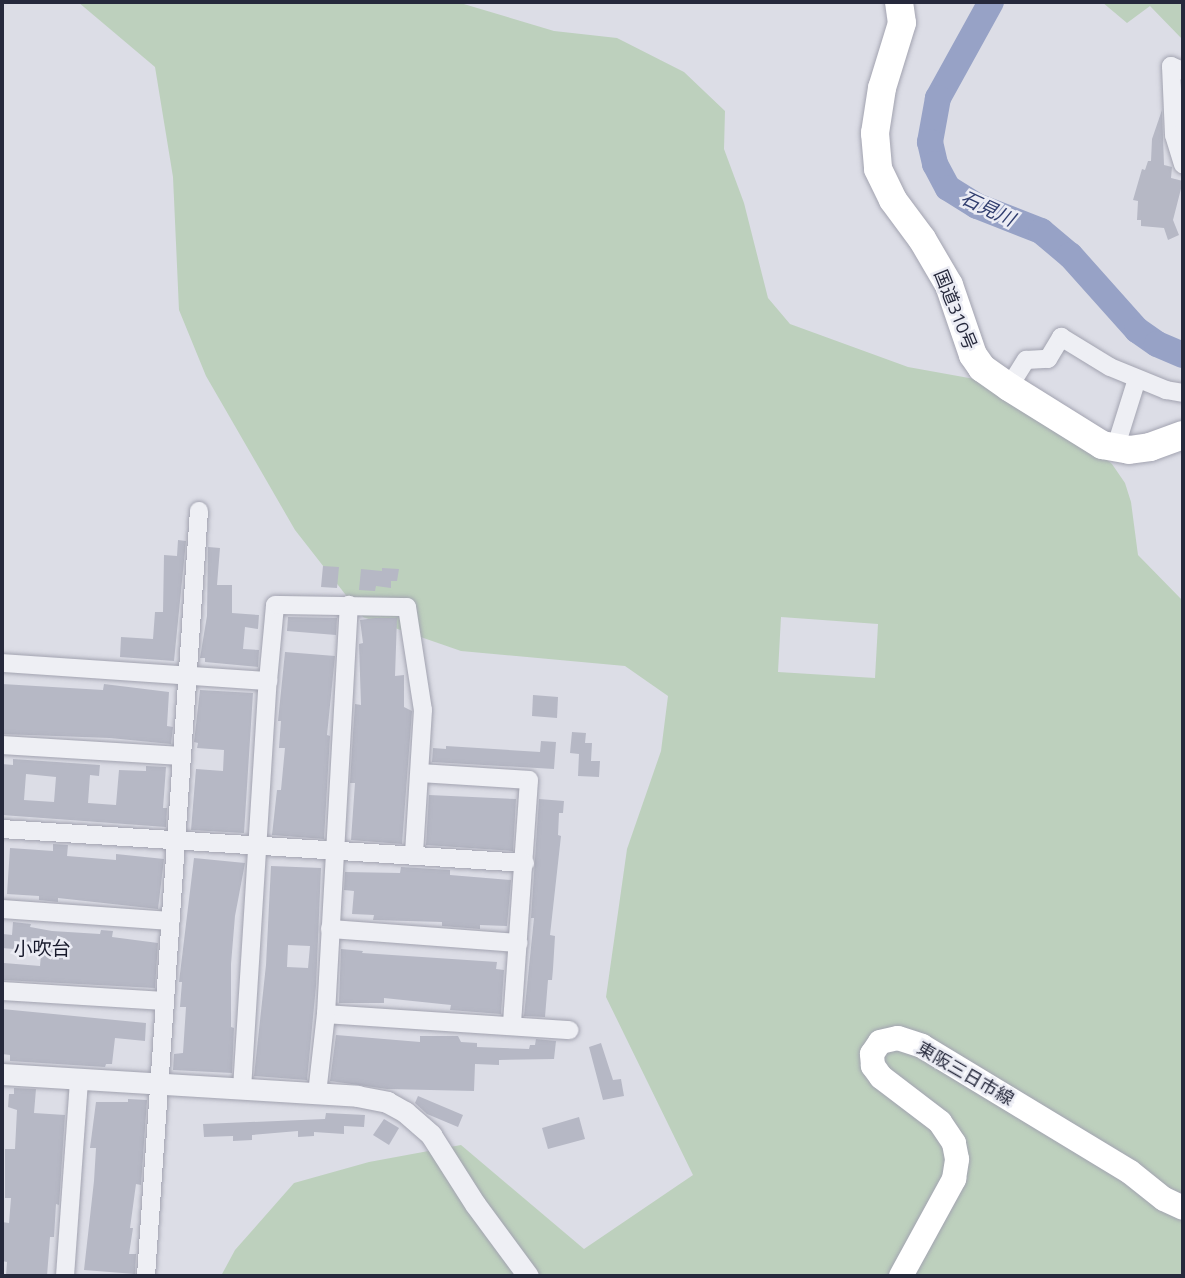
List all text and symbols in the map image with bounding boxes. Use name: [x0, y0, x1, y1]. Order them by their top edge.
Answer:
water label: 石見川: [957, 186, 1019, 230]
street label: 国道310号: [929, 267, 981, 353]
district label: 小吹台: [14, 937, 70, 959]
street label: 東阪三日市線: [913, 1038, 1017, 1110]

